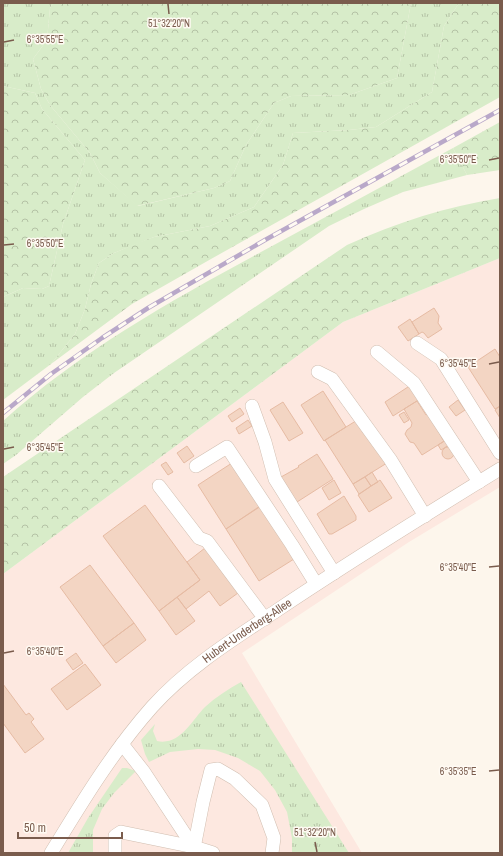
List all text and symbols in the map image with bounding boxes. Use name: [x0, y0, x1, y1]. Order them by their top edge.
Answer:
text: 51°32'20"N: [148, 17, 190, 30]
text: 6°35'55"E: [27, 33, 63, 46]
text: 6°35'50"E: [440, 153, 476, 166]
text: 6°35'50"E: [27, 237, 63, 250]
text: 6°35'45"E: [440, 357, 476, 370]
text: 6°35'45"E: [27, 441, 63, 454]
text: 6°35'40"E: [440, 561, 476, 574]
street label: Hubert-Underberg-Allee: [199, 595, 295, 667]
text: 6°35'40"E: [27, 645, 63, 658]
text: 6°35'35"E: [440, 765, 476, 778]
scale bar: [18, 814, 122, 840]
text: 50 m: [24, 820, 46, 836]
text: 51°32'20"N: [294, 826, 336, 839]

